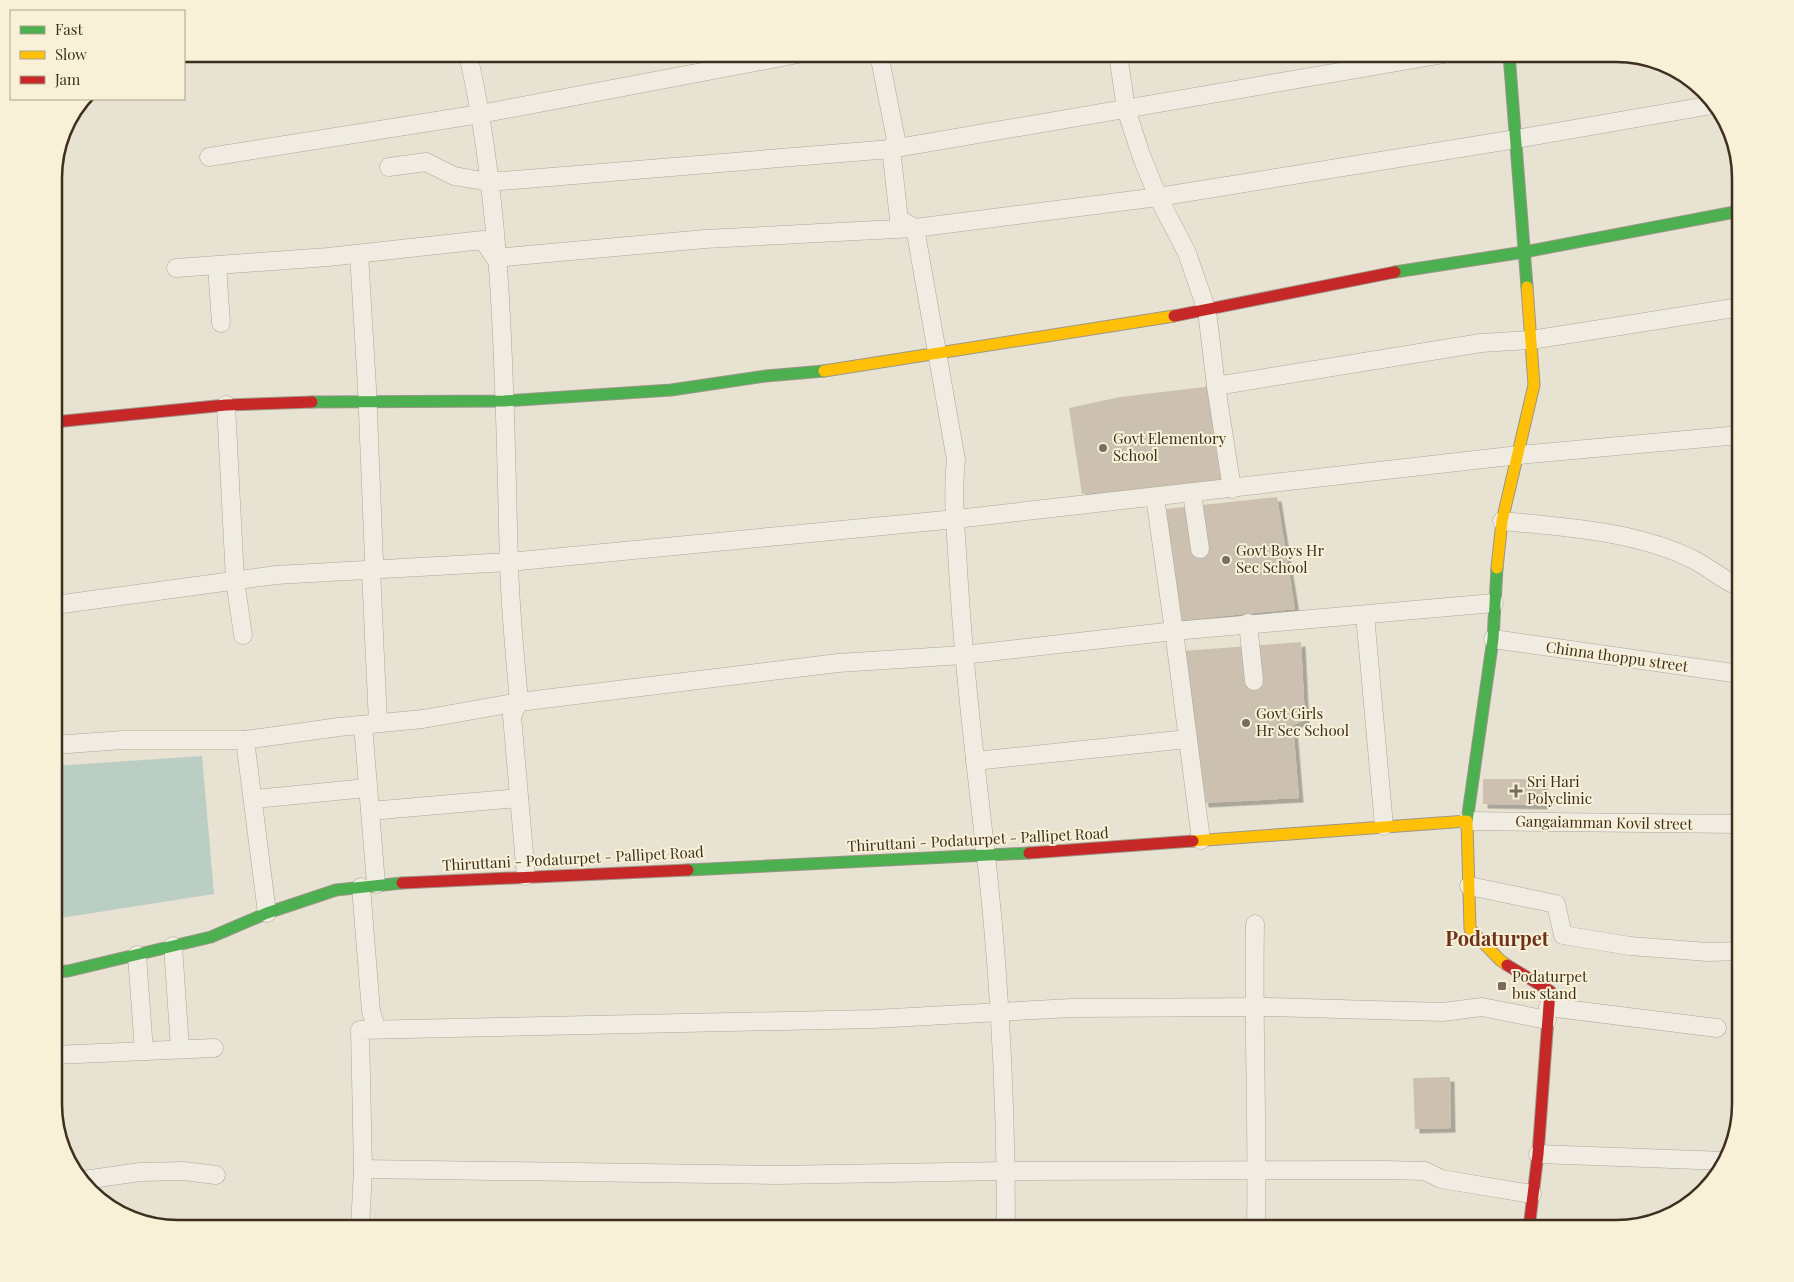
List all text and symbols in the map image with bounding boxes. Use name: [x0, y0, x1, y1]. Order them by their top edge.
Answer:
legend: [10, 10, 185, 100]
text: Fast: [55, 19, 84, 39]
text: Slow: [55, 44, 87, 64]
text: Jam: [54, 69, 81, 89]
place label: Govt Elementory School: [1113, 428, 1227, 465]
marker: Govt Elementory School: [1097, 442, 1109, 454]
place label: Govt Boys Hr Sec School: [1236, 540, 1324, 577]
marker: Govt Boys Hr Sec School: [1220, 554, 1232, 566]
street label: Chinna thoppu street: [1545, 636, 1690, 676]
place label: Govt Girls Hr Sec School: [1256, 703, 1349, 740]
marker: Govt Girls Hr Sec School: [1240, 717, 1252, 729]
place label: Sri Hari Polyclinic: [1527, 771, 1592, 808]
marker: Sri Hari Polyclinic: [1509, 784, 1523, 798]
street label: Gangaiamman Kovil street: [1515, 810, 1693, 834]
street label: Thiruttani - Podaturpet - Pallipet Road: [847, 822, 1110, 856]
street label: Thiruttani - Podaturpet - Pallipet Road: [442, 841, 705, 875]
district label: Podaturpet: [1445, 924, 1550, 951]
place label: Podaturpet bus stand: [1512, 966, 1588, 1003]
marker: Podaturpet bus stand: [1496, 980, 1508, 992]

